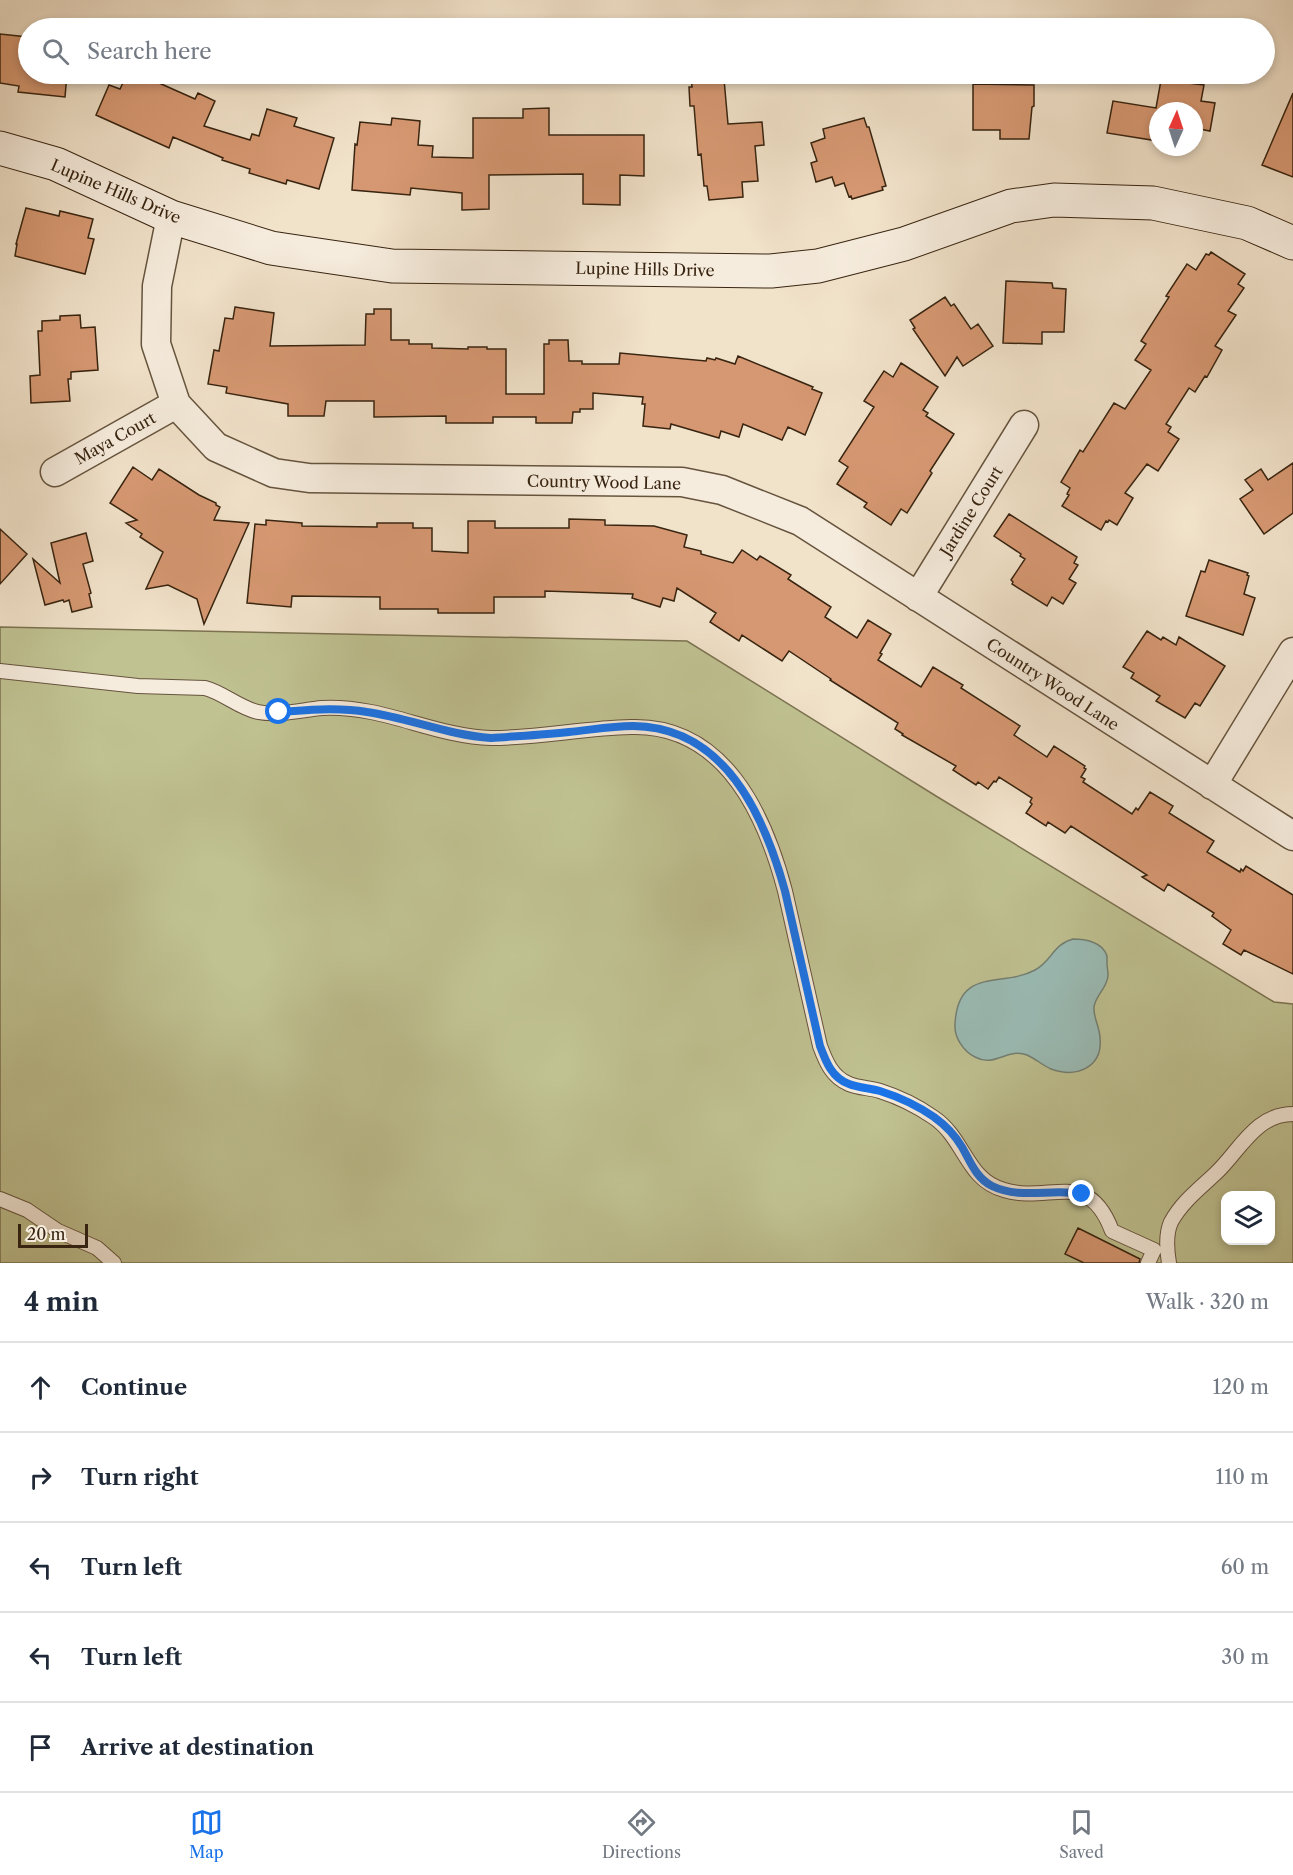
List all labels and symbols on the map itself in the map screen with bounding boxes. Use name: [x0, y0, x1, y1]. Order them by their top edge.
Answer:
north arrow: [1149, 102, 1203, 156]
street label: Lupine Hills Drive: [48, 155, 184, 227]
street label: Lupine Hills Drive: [575, 258, 715, 280]
street label: Maya Court: [71, 407, 159, 468]
street label: Jardine Court: [934, 462, 1007, 562]
street label: Country Wood Lane: [527, 471, 681, 493]
street label: Country Wood Lane: [983, 634, 1123, 734]
route start: [265, 698, 291, 724]
route end: [1068, 1180, 1094, 1206]
scale bar: [18, 1221, 88, 1248]

